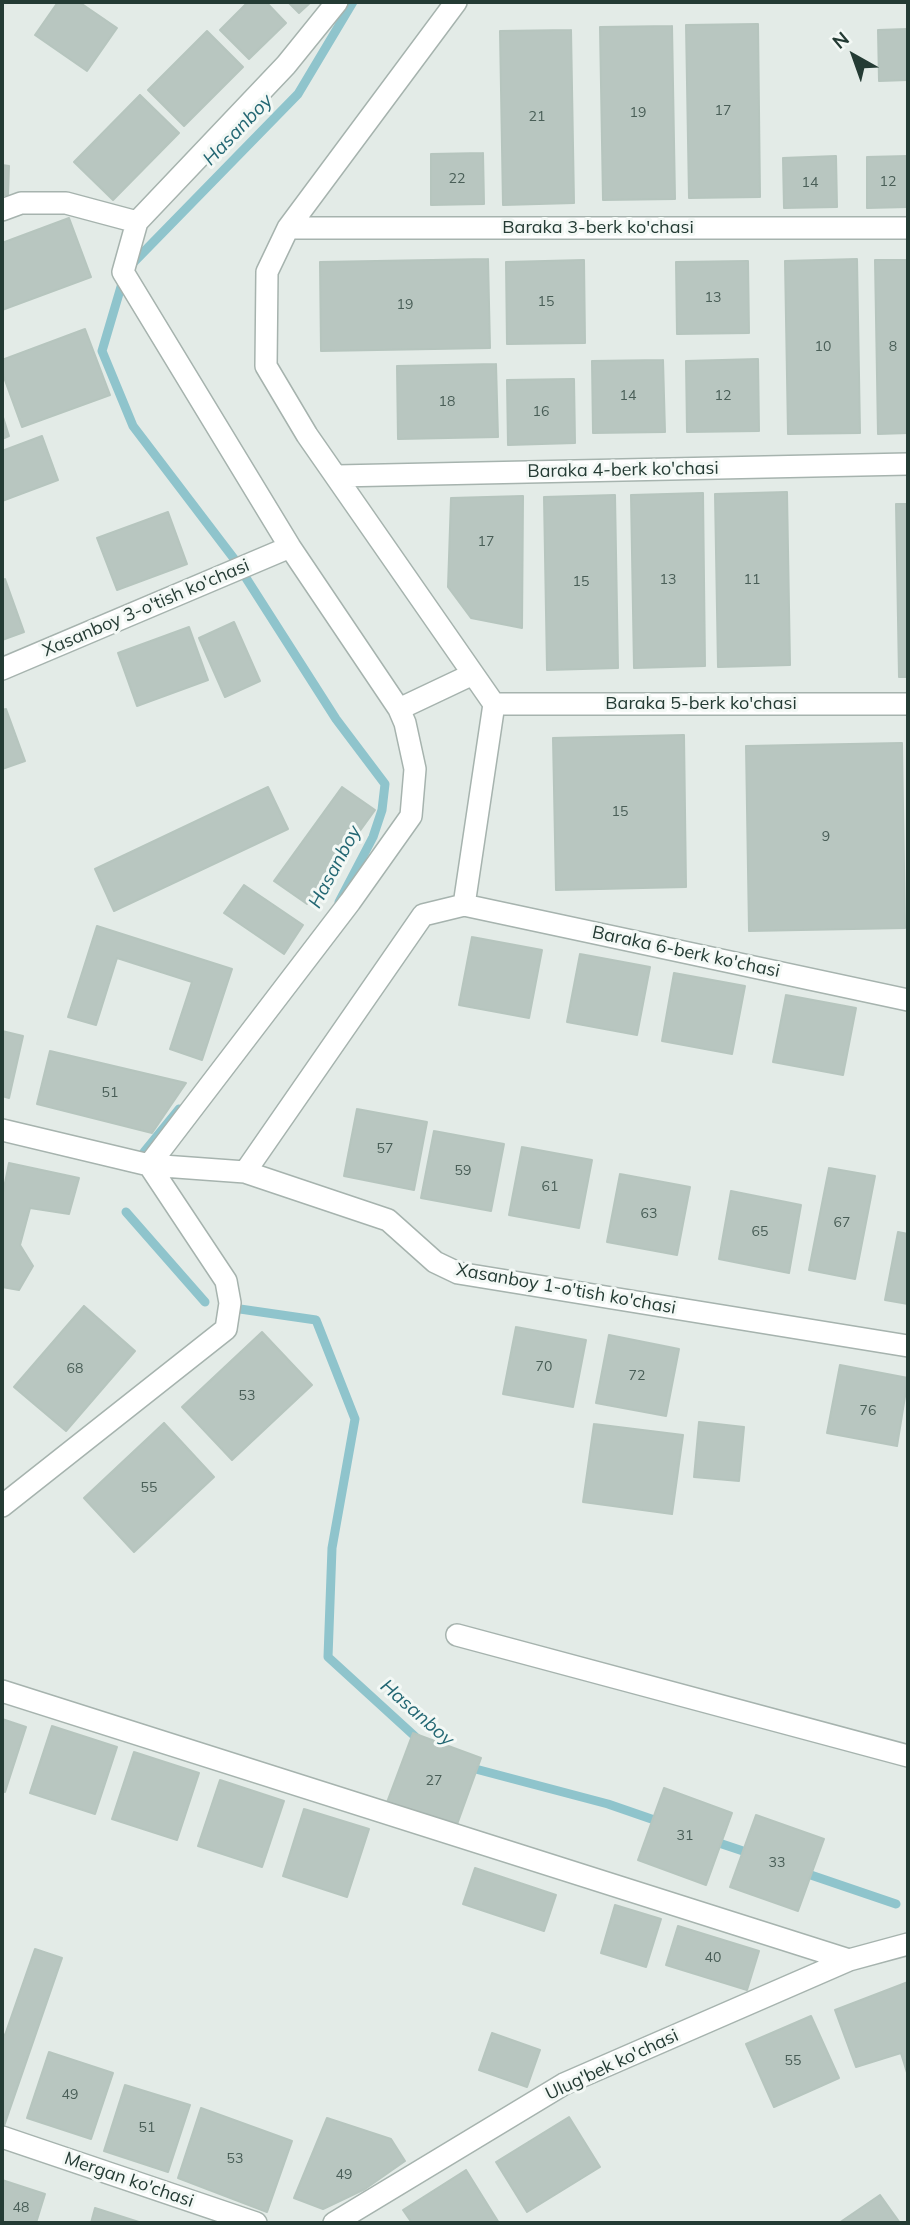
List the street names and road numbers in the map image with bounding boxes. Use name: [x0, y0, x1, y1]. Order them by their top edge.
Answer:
street label: Baraka 3-berk ko'chasi: [502, 217, 694, 239]
street label: Baraka 4-berk ko'chasi: [527, 458, 719, 482]
street label: Xasanboy 3-o'tish ko'chasi: [39, 555, 253, 661]
street label: Baraka 5-berk ko'chasi: [605, 693, 797, 715]
street label: Baraka 6-berk ko'chasi: [590, 922, 782, 982]
street label: Xasanboy 1-o'tish ko'chasi: [455, 1259, 677, 1319]
street label: Ulug'bek ko'chasi: [542, 2025, 682, 2105]
street label: Mergan ko'chasi: [62, 2148, 196, 2212]

